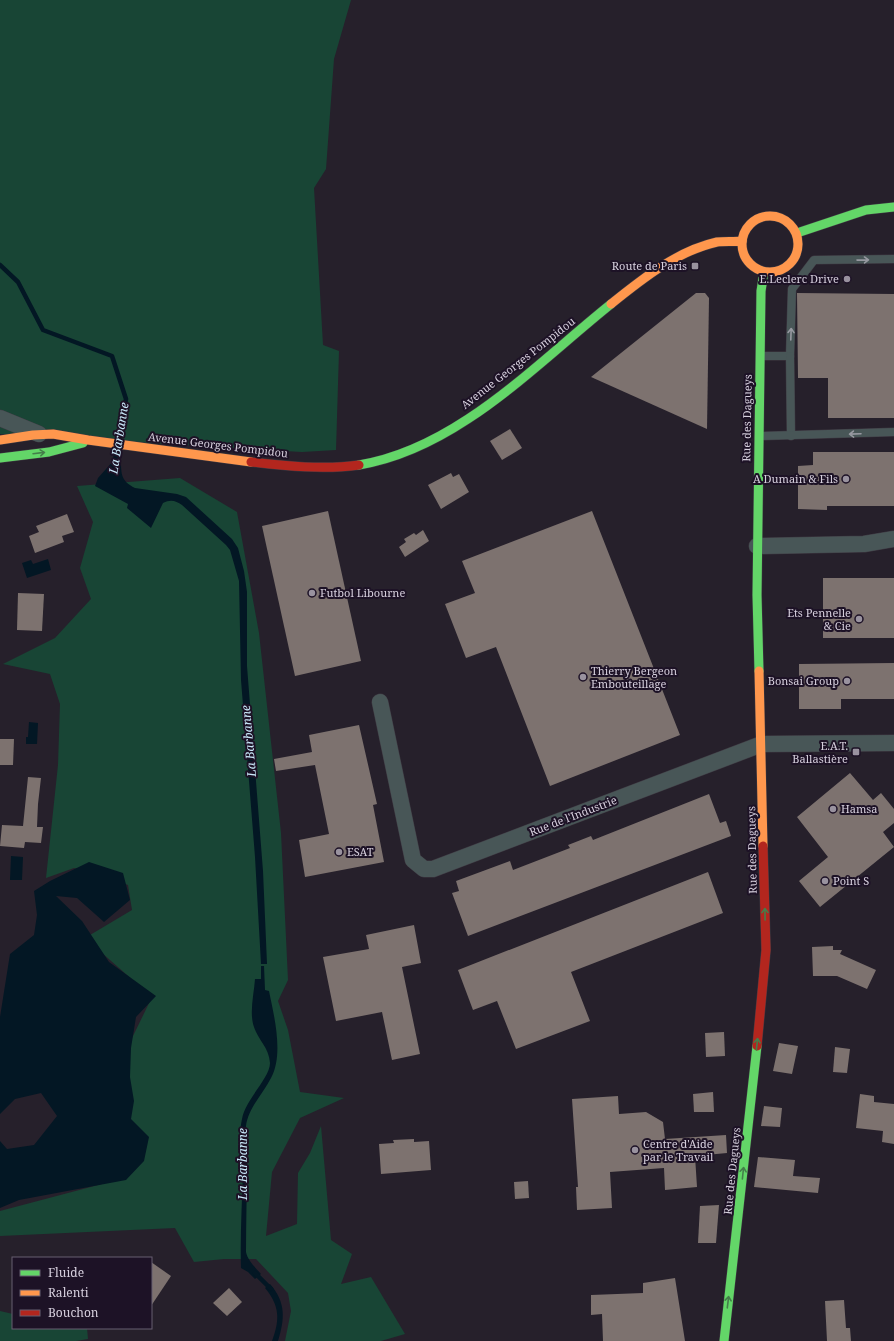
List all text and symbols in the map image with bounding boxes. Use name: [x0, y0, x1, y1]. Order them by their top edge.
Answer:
one-way arrow: [856, 256, 869, 264]
place label: Route de Paris: [612, 258, 687, 273]
marker: Route de Paris: [690, 261, 700, 271]
place label: E.Leclerc Drive: [760, 271, 839, 286]
marker: E.Leclerc Drive: [842, 274, 852, 284]
street label: Avenue Georges Pompidou: [458, 313, 578, 412]
one-way arrow: [787, 328, 795, 341]
street label: Rue des Dagueys: [738, 374, 755, 462]
water label: La Barbanne: [104, 401, 133, 476]
street label: Avenue Georges Pompidou: [147, 428, 289, 461]
one-way arrow: [849, 430, 862, 437]
one-way arrow: [32, 449, 45, 457]
place label: A Dumain & Fils: [753, 471, 838, 486]
marker: A Dumain & Fils: [841, 474, 851, 484]
place label: Futbol Libourne: [320, 585, 405, 600]
marker: Futbol Libourne: [307, 588, 317, 598]
place label: Ets Pennelle & Cie: [787, 605, 851, 633]
marker: Ets Pennelle & Cie: [854, 614, 864, 624]
place label: Thierry Bergeon Embouteillage: [591, 663, 677, 691]
marker: Thierry Bergeon Embouteillage: [578, 672, 588, 682]
place label: Bonsai Group: [768, 673, 839, 688]
marker: Bonsai Group: [842, 676, 852, 686]
water label: La Barbanne: [237, 704, 260, 779]
place label: E.A.T. Ballastière: [792, 738, 848, 766]
marker: E.A.T. Ballastière: [851, 747, 861, 757]
street label: Rue de l'Industrie: [527, 792, 619, 839]
place label: Hamsa: [841, 801, 877, 816]
marker: Hamsa: [828, 804, 838, 814]
street label: Rue des Dagueys: [743, 806, 760, 894]
place label: ESAT: [347, 844, 374, 859]
marker: ESAT: [334, 847, 344, 857]
place label: Point S: [833, 873, 869, 888]
marker: Point S: [820, 876, 830, 886]
one-way arrow: [761, 908, 769, 921]
one-way arrow: [753, 1038, 760, 1051]
street label: Rue des Dagueys: [719, 1127, 744, 1215]
water label: La Barbanne: [234, 1128, 251, 1201]
place label: Centre d'Aide par le Travail: [643, 1136, 714, 1164]
marker: Centre d'Aide par le Travail: [630, 1145, 640, 1155]
one-way arrow: [740, 1167, 747, 1180]
legend: [12, 1257, 152, 1329]
text: Fluide: [48, 1264, 84, 1281]
text: Ralenti: [48, 1284, 89, 1301]
one-way arrow: [725, 1296, 732, 1309]
text: Bouchon: [48, 1304, 99, 1321]

